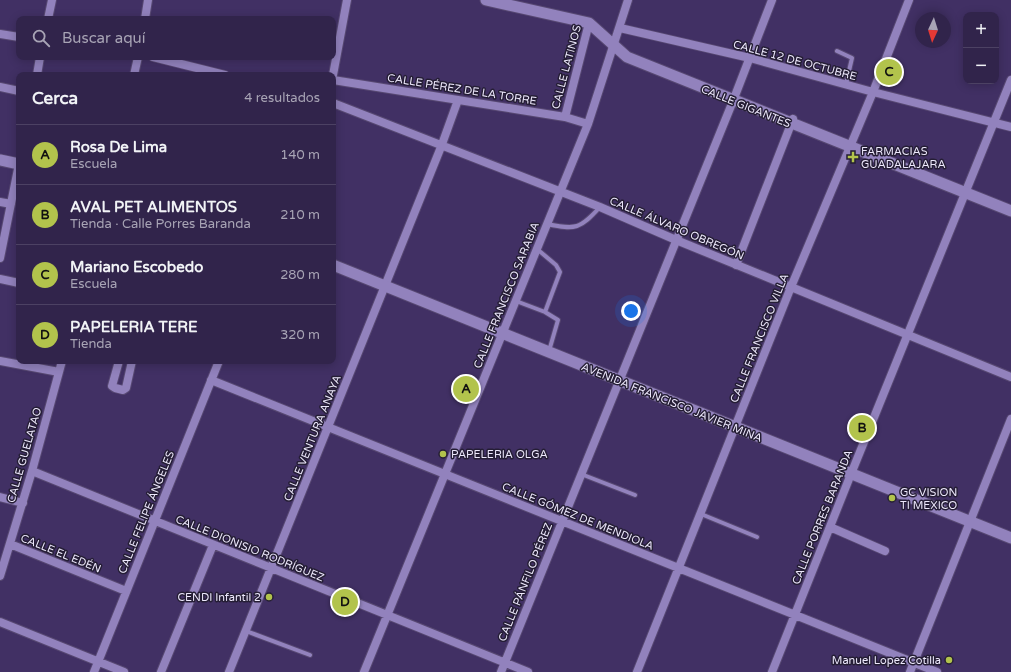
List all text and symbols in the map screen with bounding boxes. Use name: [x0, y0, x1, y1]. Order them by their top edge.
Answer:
north arrow: [915, 12, 951, 48]
map controls: [963, 12, 999, 84]
button: +: [963, 12, 999, 48]
search box: [16, 16, 336, 60]
street label: CALLE LATINOS: [549, 23, 584, 111]
icon: search: [30, 27, 52, 49]
text: Buscar aquí: [62, 29, 145, 47]
street label: CALLE 12 DE OCTUBRE: [732, 38, 858, 83]
button: −: [963, 48, 999, 84]
pin: C: [876, 57, 902, 87]
street label: CALLE PÉREZ DE LA TORRE: [386, 70, 538, 108]
street label: CALLE GIGANTES: [699, 83, 793, 131]
text: Cerca: [32, 88, 78, 109]
text: 4 resultados: [244, 90, 320, 106]
text: Rosa De Lima: [70, 138, 167, 156]
place label: FARMACIAS GUADALAJARA: [861, 145, 946, 171]
text: A: [40, 147, 50, 163]
text: 140 m: [280, 147, 320, 163]
marker: FARMACIAS GUADALAJARA: [848, 152, 858, 162]
text: Escuela: [70, 156, 117, 172]
street label: CALLE ÁLVARO OBREGÓN: [608, 193, 746, 263]
text: AVAL PET ALIMENTOS: [70, 198, 237, 216]
text: B: [40, 207, 50, 223]
text: 210 m: [280, 207, 320, 223]
text: Tienda · Calle Porres Baranda: [70, 216, 251, 232]
street label: CALLE FRANCISCO SARABIA: [471, 220, 542, 370]
text: Mariano Escobedo: [70, 258, 203, 276]
text: C: [40, 267, 50, 283]
text: 280 m: [280, 267, 320, 283]
street label: CALLE FRANCISCO VILLA: [728, 272, 791, 405]
text: Escuela: [70, 276, 117, 292]
your location: [621, 301, 641, 321]
text: PAPELERIA TERE: [70, 318, 197, 336]
text: D: [40, 327, 50, 343]
text: 320 m: [280, 327, 320, 343]
text: Tienda: [70, 336, 112, 352]
street label: AVENIDA FRANCISCO JAVIER MINA: [579, 360, 764, 445]
street label: CALLE VENTURA ANAYA: [281, 373, 344, 503]
pin: A: [453, 374, 479, 404]
street label: CALLE GUELATAO: [5, 406, 44, 504]
pin: B: [849, 413, 875, 443]
street label: CALLE FELIPE ÁNGELES: [115, 448, 177, 576]
place label: PAPELERIA OLGA: [451, 448, 548, 461]
street label: CALLE PORRES BARANDA: [789, 448, 855, 586]
marker: PAPELERIA OLGA: [438, 449, 448, 459]
street label: CALLE GÓMEZ DE MENDIOLA: [500, 479, 656, 553]
place label: GC VISION TI MEXICO: [900, 486, 957, 512]
marker: GC VISION TI MEXICO: [887, 493, 897, 503]
street label: CALLE DIONISIO RODRÍGUEZ: [174, 512, 326, 584]
street label: CALLE PÁNFILO PÉREZ: [495, 521, 555, 643]
street label: CALLE EL EDÉN: [19, 530, 103, 576]
pin: D: [332, 587, 358, 617]
place label: CENDI Infantil 2: [177, 591, 261, 604]
marker: CENDI Infantil 2: [264, 592, 274, 602]
place label: Manuel Lopez Cotilla: [832, 654, 941, 667]
marker: Manuel Lopez Cotilla: [944, 655, 954, 665]

